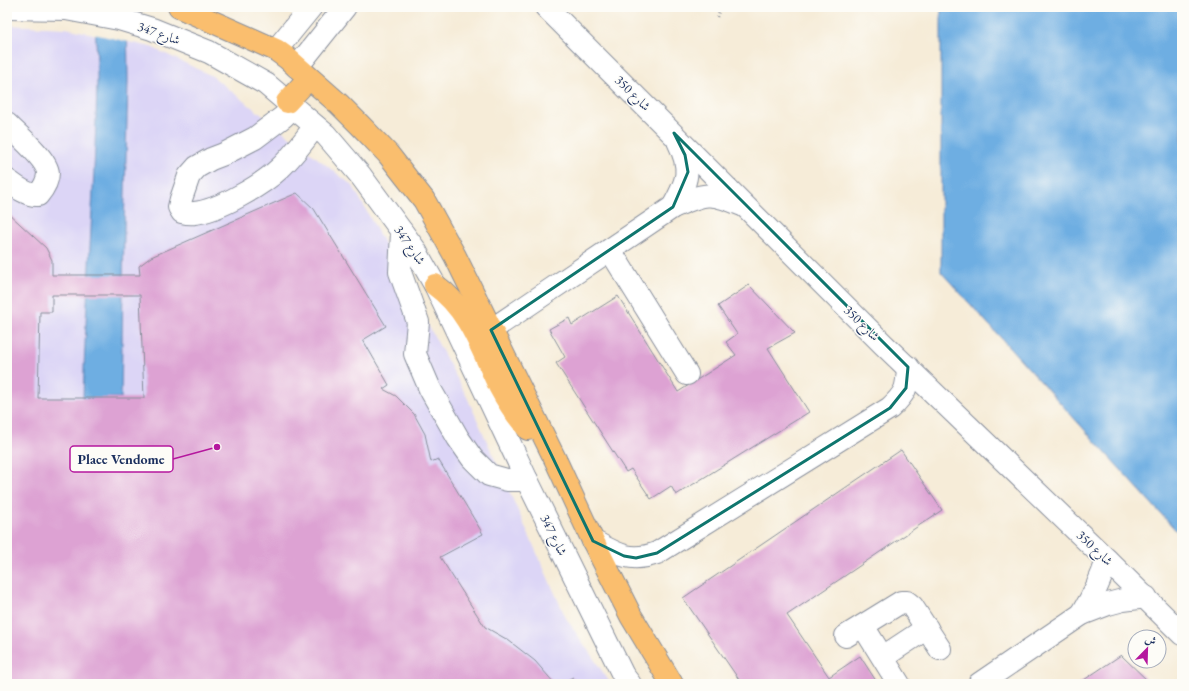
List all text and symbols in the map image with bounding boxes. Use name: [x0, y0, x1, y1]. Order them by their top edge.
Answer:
street label: شارع 347: [134, 18, 183, 51]
street label: شارع 350: [609, 71, 655, 117]
street label: شارع 347: [388, 222, 429, 270]
street label: شارع 350: [838, 301, 884, 347]
callout: Place Vendome: [70, 446, 173, 472]
text: Place Vendome: [77, 450, 165, 468]
street label: شارع 347: [534, 512, 571, 560]
street label: شارع 350: [1071, 527, 1117, 572]
north arrow: [1127, 629, 1167, 669]
text: ش: [1143, 631, 1159, 648]

